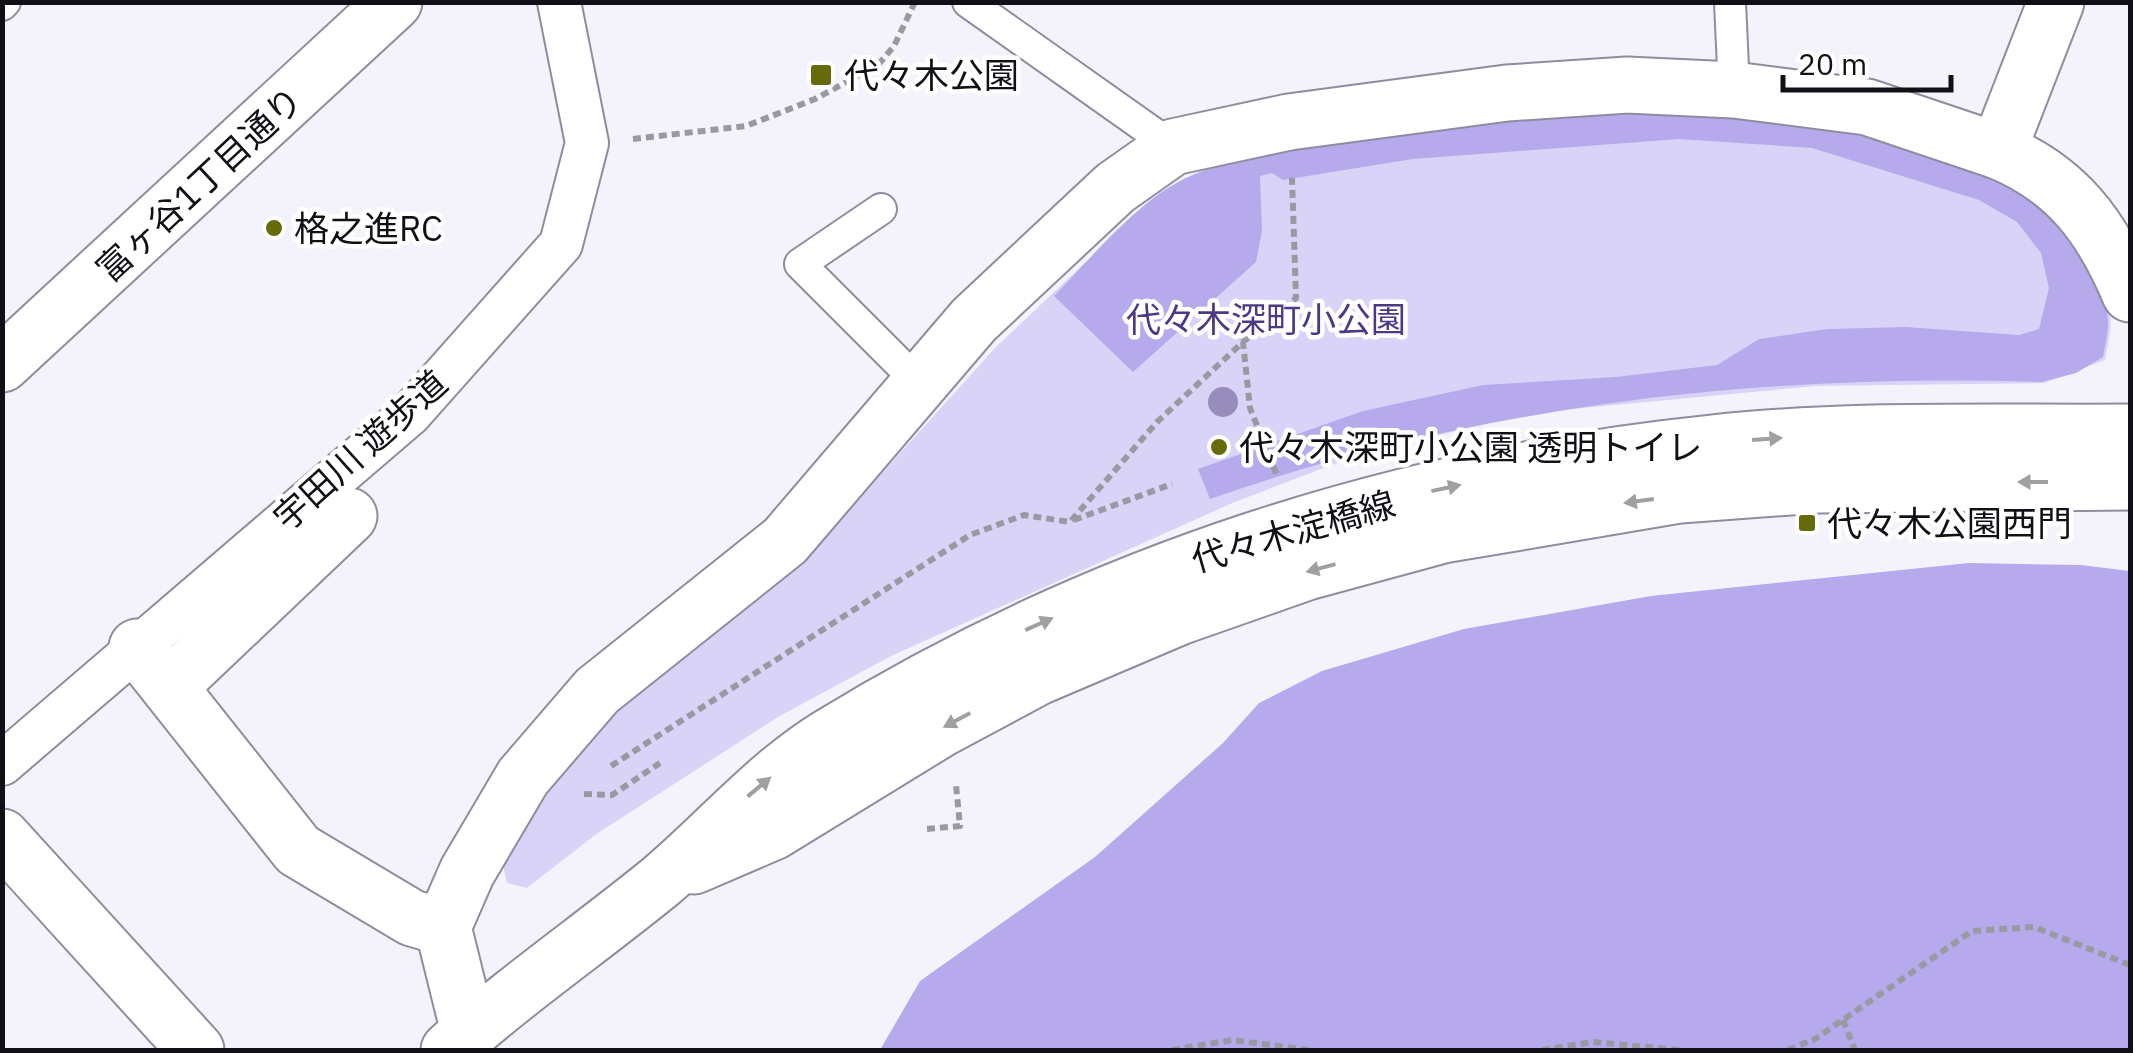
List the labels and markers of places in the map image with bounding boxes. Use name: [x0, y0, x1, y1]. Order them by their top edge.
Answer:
place label: 代々木公園: [844, 52, 1019, 98]
marker: 代々木公園: [808, 62, 834, 88]
place label: 格之進RC: [294, 205, 443, 251]
marker: 格之進RC: [263, 217, 285, 239]
place label: 代々木深町小公園 透明トイレ: [1239, 424, 1702, 470]
marker: 代々木深町小公園 透明トイレ: [1208, 436, 1230, 458]
place label: 代々木公園西門: [1827, 500, 2072, 546]
marker: 代々木公園西門: [1796, 512, 1818, 534]

